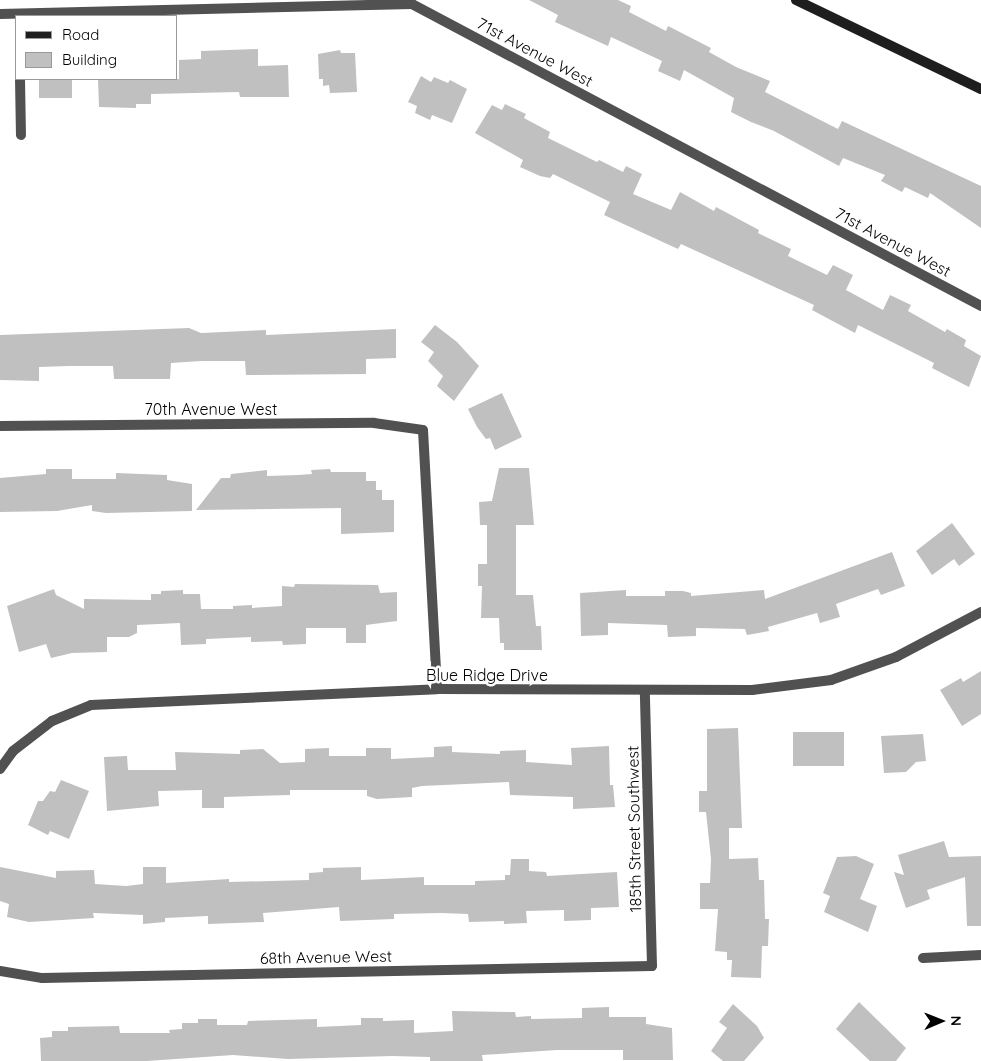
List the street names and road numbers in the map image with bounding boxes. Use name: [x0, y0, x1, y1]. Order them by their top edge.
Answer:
street label: 71st Avenue West: [474, 13, 596, 91]
street label: 71st Avenue West: [832, 203, 954, 281]
street label: 70th Avenue West: [145, 399, 277, 419]
street label: Blue Ridge Drive: [426, 665, 548, 685]
street label: 185th Street Southwest: [623, 746, 645, 912]
street label: 68th Avenue West: [260, 946, 392, 968]

